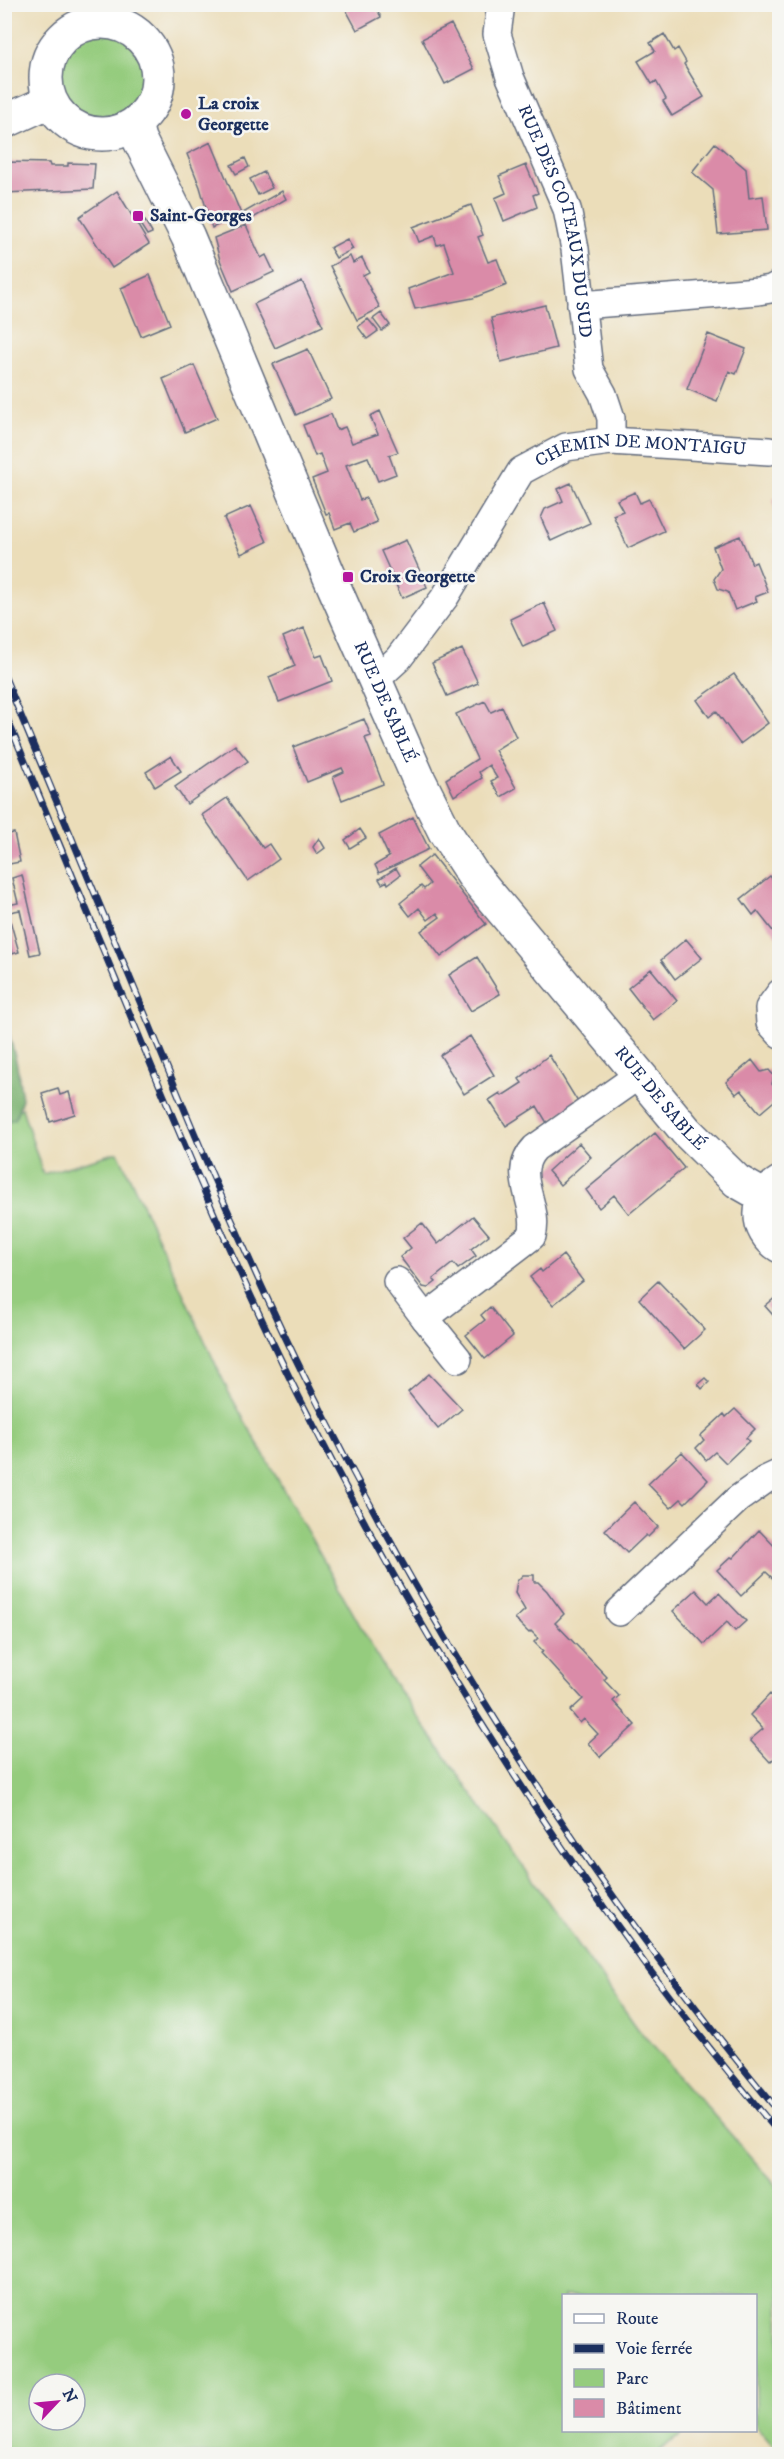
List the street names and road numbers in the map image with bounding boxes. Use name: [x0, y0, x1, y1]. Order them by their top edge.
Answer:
street label: RUE DES COTEAUX DU SUD: [512, 102, 596, 339]
street label: CHEMIN DE MONTAIGU: [532, 430, 747, 472]
street label: RUE DE SABLÉ: [348, 638, 421, 766]
street label: RUE DE SABLÉ: [609, 1042, 711, 1155]

